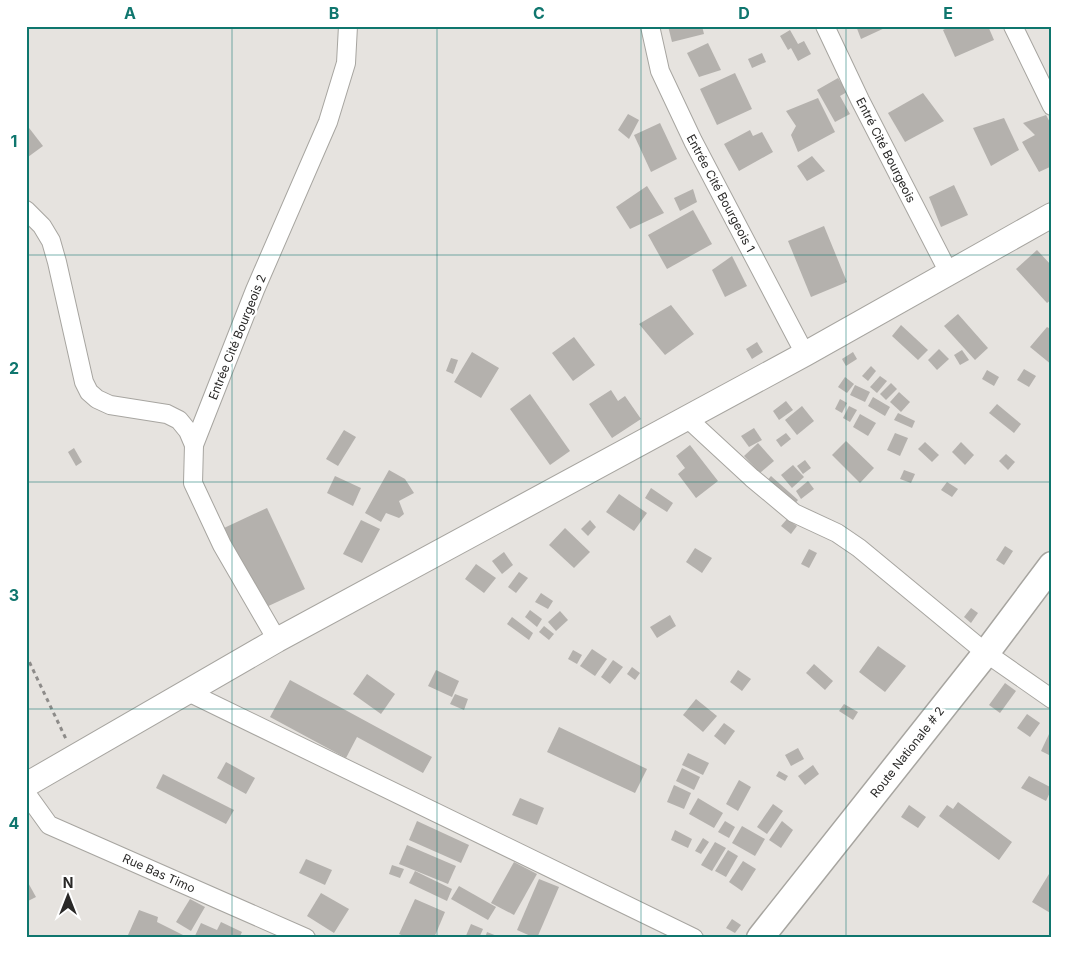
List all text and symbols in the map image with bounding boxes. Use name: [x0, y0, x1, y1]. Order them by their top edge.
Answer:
text: A: [124, 3, 136, 23]
text: B: [329, 3, 339, 23]
text: C: [533, 3, 545, 23]
text: D: [738, 3, 750, 23]
text: E: [943, 3, 953, 23]
street label: Entré Cité Bourgeois: [853, 95, 919, 205]
text: 1: [11, 131, 17, 151]
street label: Entrée Cité Bourgeois 1: [684, 132, 758, 254]
street label: Entrée Cité Bourgeois 2: [205, 272, 269, 402]
text: 2: [9, 358, 19, 378]
text: 3: [9, 585, 19, 605]
street label: Route Nationale # 2: [867, 704, 947, 800]
text: 4: [9, 813, 20, 833]
street label: Rue Bas Timo: [120, 850, 198, 896]
north arrow: [42, 872, 92, 922]
text: N: [63, 874, 73, 891]

